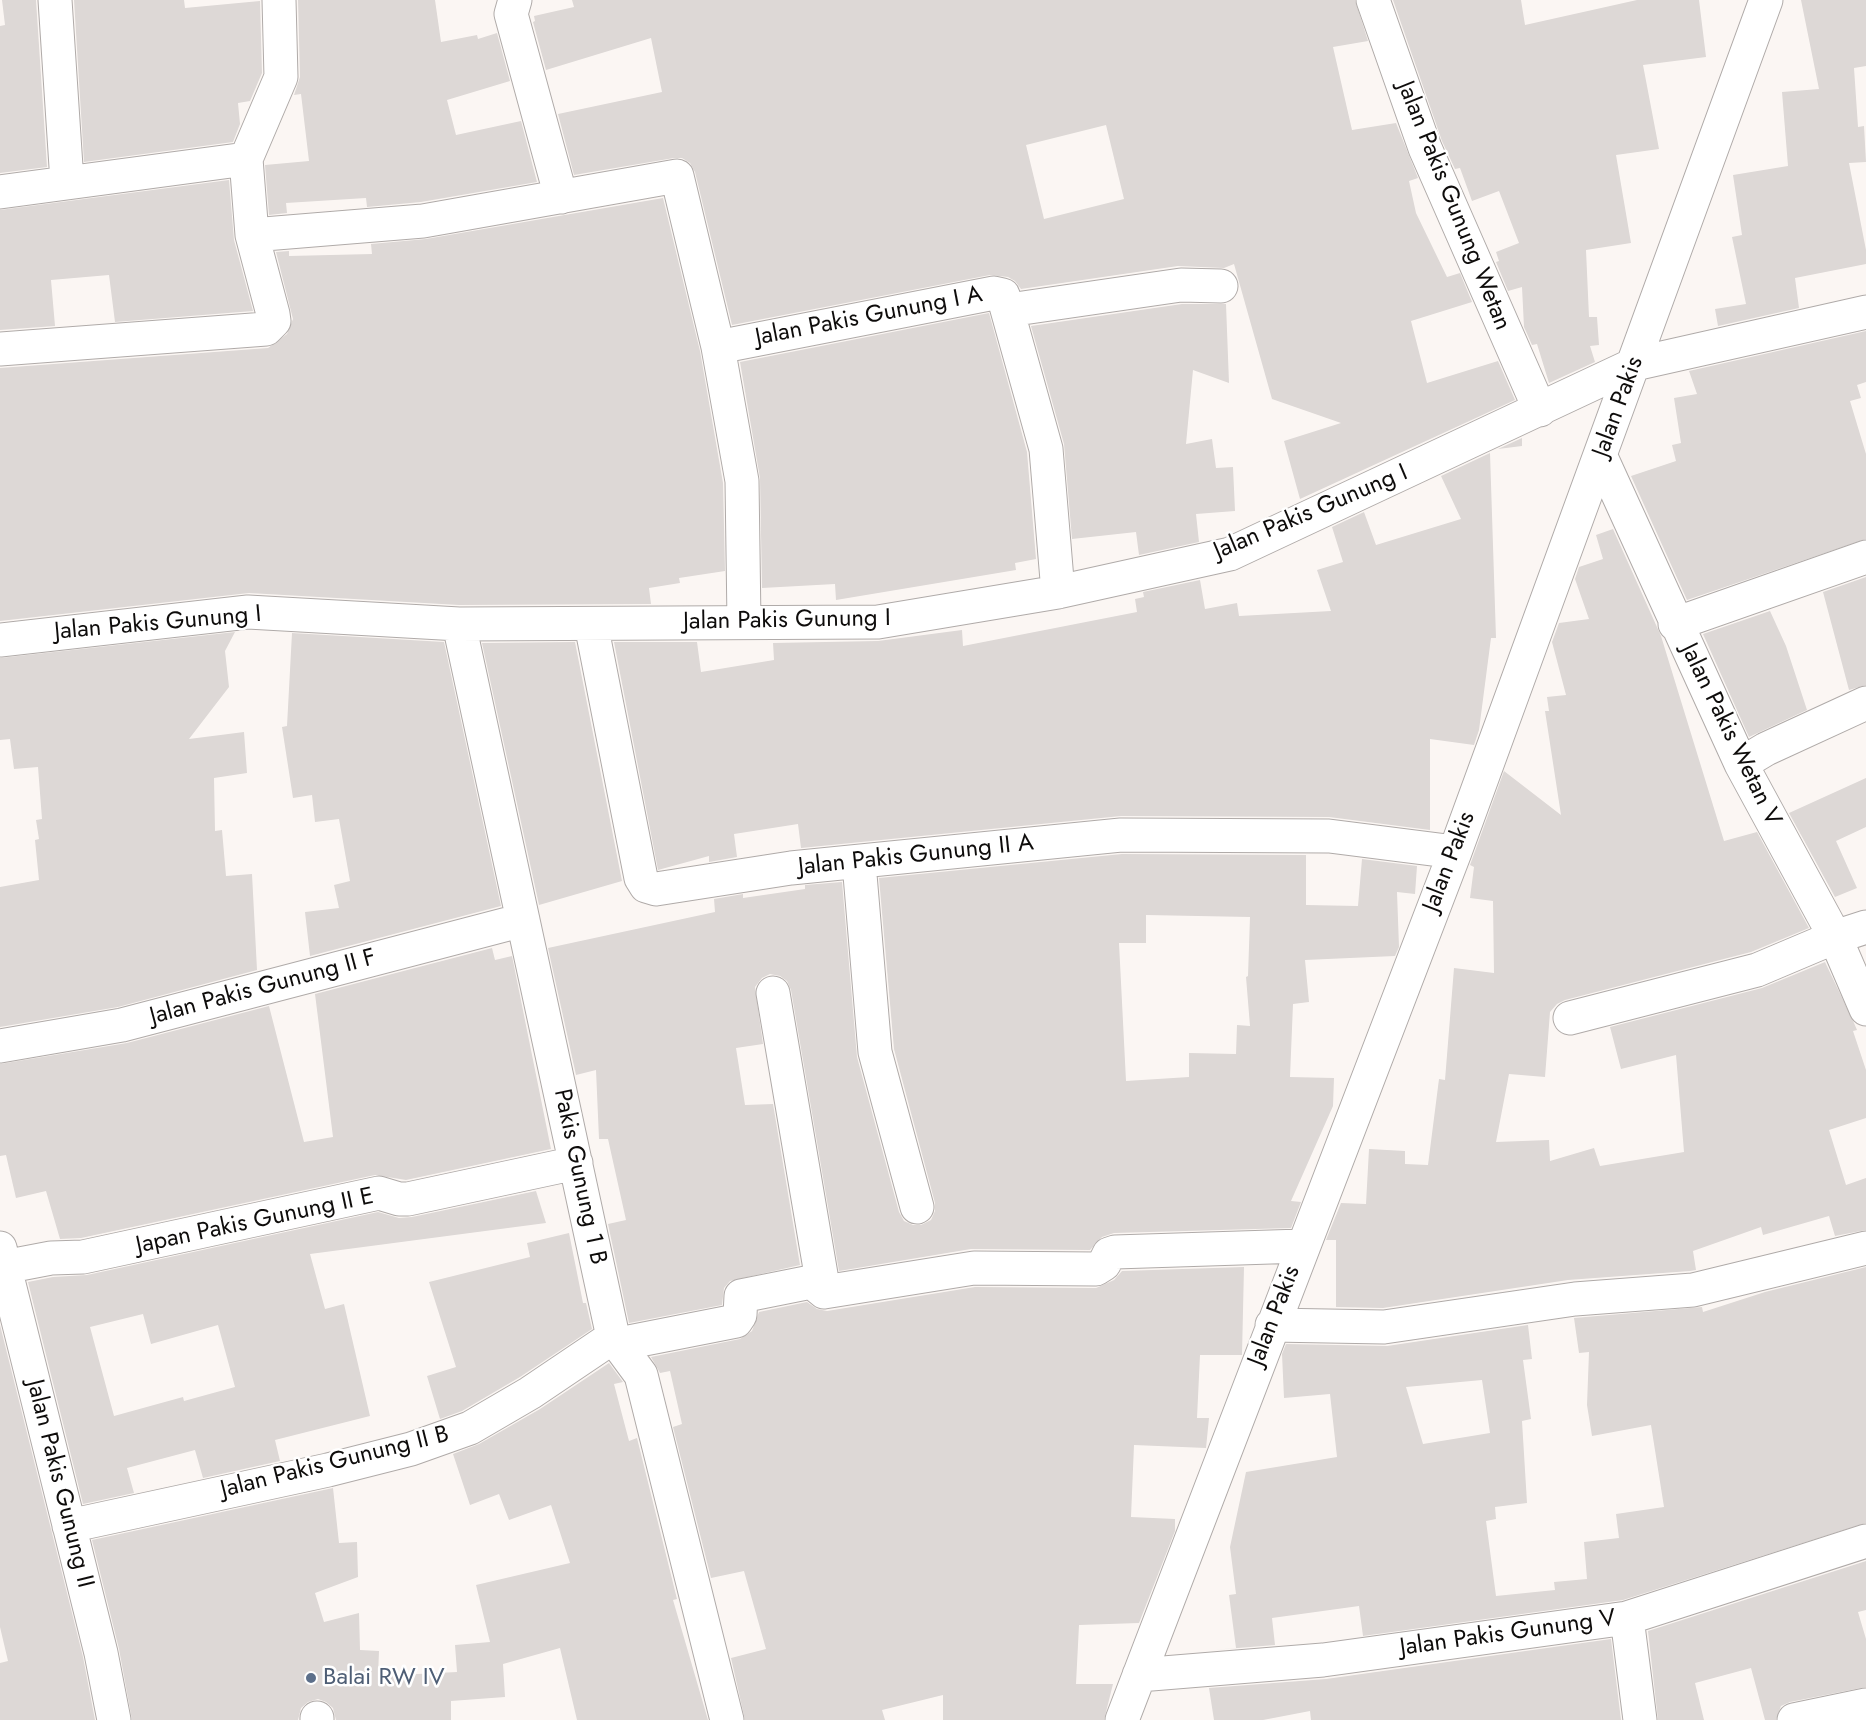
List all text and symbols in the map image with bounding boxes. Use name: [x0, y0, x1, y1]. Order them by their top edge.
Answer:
street label: Jalan Pakis Gunung Wetan: [1390, 77, 1516, 335]
street label: Jalan Pakis Gunung I A: [753, 281, 985, 353]
street label: Jalan Pakis: [1588, 353, 1650, 461]
street label: Jalan Pakis Gunung I: [1210, 459, 1412, 567]
street label: Jalan Pakis Gunung I: [53, 601, 263, 647]
street label: Jalan Pakis Gunung I: [683, 605, 891, 637]
street label: Jalan Pakis Wetan V: [1673, 639, 1787, 831]
street label: Jalan Pakis: [1418, 808, 1482, 916]
street label: Jalan Pakis Gunung II A: [797, 829, 1035, 883]
street label: Jalan Pakis Gunung II F: [147, 944, 379, 1032]
street label: Pakis Gunung 1 B: [546, 1087, 612, 1267]
street label: Japan Pakis Gunung II E: [134, 1183, 376, 1261]
street label: Jalan Pakis: [1243, 1262, 1307, 1370]
street label: Jalan Pakis Gunung II: [19, 1377, 99, 1591]
street label: Jalan Pakis Gunung II B: [218, 1421, 452, 1505]
street label: Jalan Pakis Gunung V: [1398, 1605, 1618, 1663]
place label: Balai RW IV: [323, 1664, 445, 1692]
marker: Balai RW IV: [304, 1671, 318, 1685]

